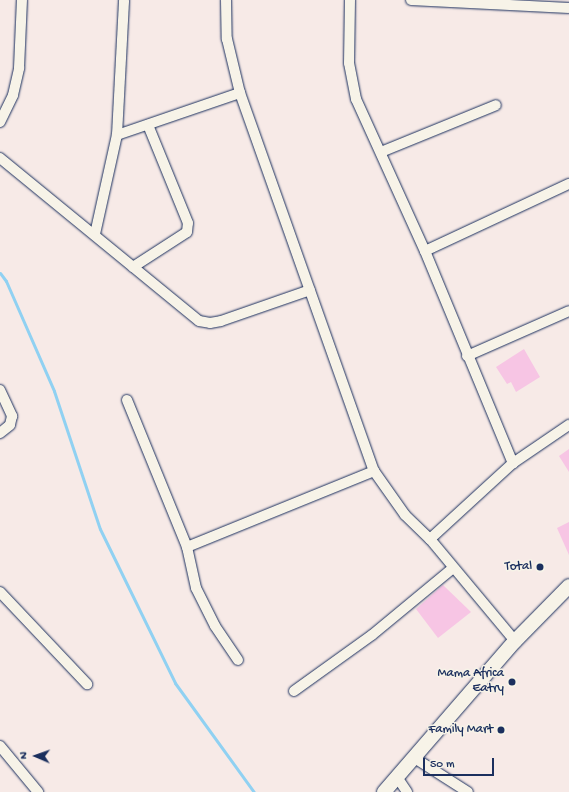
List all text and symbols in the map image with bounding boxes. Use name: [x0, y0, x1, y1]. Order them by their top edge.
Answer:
place label: Total: [505, 559, 532, 575]
marker: Total: [535, 562, 545, 572]
place label: Mama Africa Eatry: [438, 667, 504, 698]
marker: Mama Africa Eatry: [507, 677, 517, 687]
place label: Family Mart: [429, 722, 493, 738]
marker: Family Mart: [496, 725, 506, 735]
north arrow: [16, 736, 56, 776]
scale bar: [425, 750, 496, 776]
text: N: [18, 752, 30, 759]
text: 50 m: [430, 758, 455, 772]

